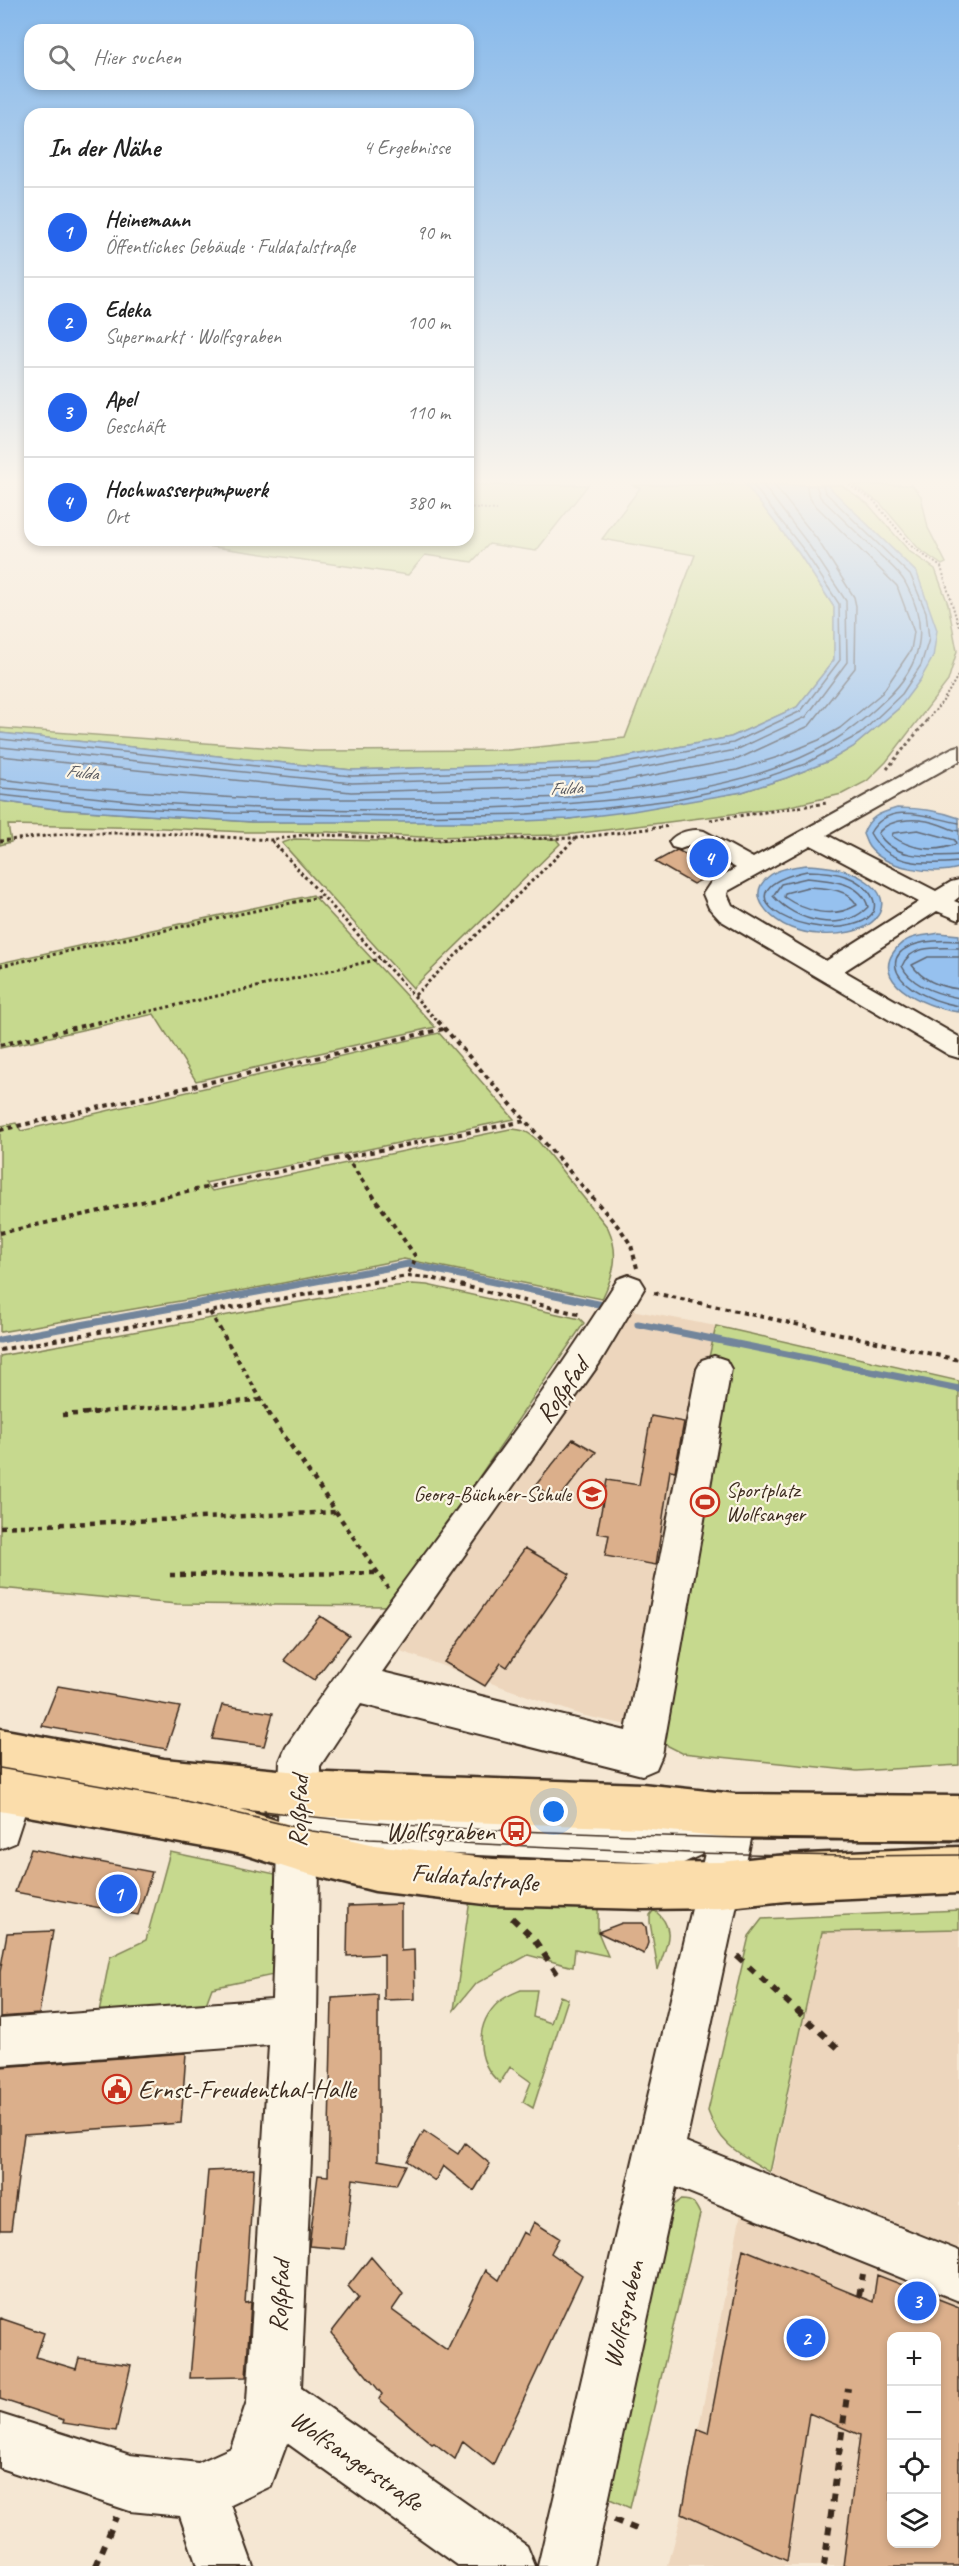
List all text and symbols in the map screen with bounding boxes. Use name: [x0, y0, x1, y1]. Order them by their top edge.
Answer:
search box: [24, 24, 474, 90]
icon: search: [45, 41, 78, 74]
text: Hier suchen: [93, 43, 181, 71]
text: In der Nähe: [48, 131, 160, 164]
text: 4 Ergebnisse: [363, 135, 450, 160]
text: Heinemann: [105, 206, 190, 234]
text: 1: [63, 220, 72, 245]
text: 90 m: [416, 220, 450, 245]
text: Öffentliches Gebäude · Fuldatalstraße: [105, 234, 355, 259]
text: Edeka: [105, 296, 150, 324]
text: 2: [63, 310, 72, 335]
text: 100 m: [407, 310, 450, 335]
text: Supermarkt · Wolfsgraben: [105, 324, 281, 349]
text: Apel: [105, 386, 136, 414]
text: 3: [63, 400, 72, 425]
text: 110 m: [407, 400, 450, 425]
text: Geschäft: [105, 414, 165, 439]
text: Hochwasserpumpwerk: [105, 476, 268, 504]
text: 4: [63, 490, 72, 515]
text: 380 m: [407, 490, 450, 515]
text: Ort: [105, 504, 129, 529]
water label: Fulda: [65, 759, 101, 785]
water label: Fulda: [549, 776, 584, 800]
pin: 4: [690, 836, 728, 880]
street label: Roßpfad: [528, 1348, 599, 1429]
place label: Sportplatz Wolfsanger: [726, 1477, 807, 1527]
school or university icon: Georg-Büchner-Schule: [576, 1478, 608, 1510]
place label: Georg-Büchner-Schule: [413, 1481, 572, 1507]
sports icon: Sportplatz Wolfsanger: [689, 1486, 721, 1518]
street label: Roßpfad: [281, 1771, 316, 1848]
your location: [539, 1797, 568, 1826]
place label: Wolfsgraben: [386, 1815, 496, 1848]
bus stop icon: Wolfsgraben: [500, 1815, 532, 1847]
street label: Fuldatalstraße: [410, 1856, 542, 1900]
pin: 1: [98, 1872, 138, 1916]
public building icon: Ernst-Freudenthal-Halle: [101, 2073, 133, 2105]
place label: Ernst-Freudenthal-Halle: [138, 2073, 358, 2106]
street label: Roßpfad: [261, 2255, 298, 2333]
street label: Wolfsgraben: [595, 2256, 652, 2371]
pin: 3: [898, 2278, 936, 2324]
pin: 2: [786, 2316, 826, 2360]
map controls: [887, 2332, 941, 2548]
button: +: [887, 2332, 941, 2386]
button: −: [887, 2386, 941, 2440]
street label: Wolfsangerstraße: [284, 2402, 432, 2520]
button: locate: [887, 2440, 941, 2494]
button: layers: [887, 2494, 941, 2548]

